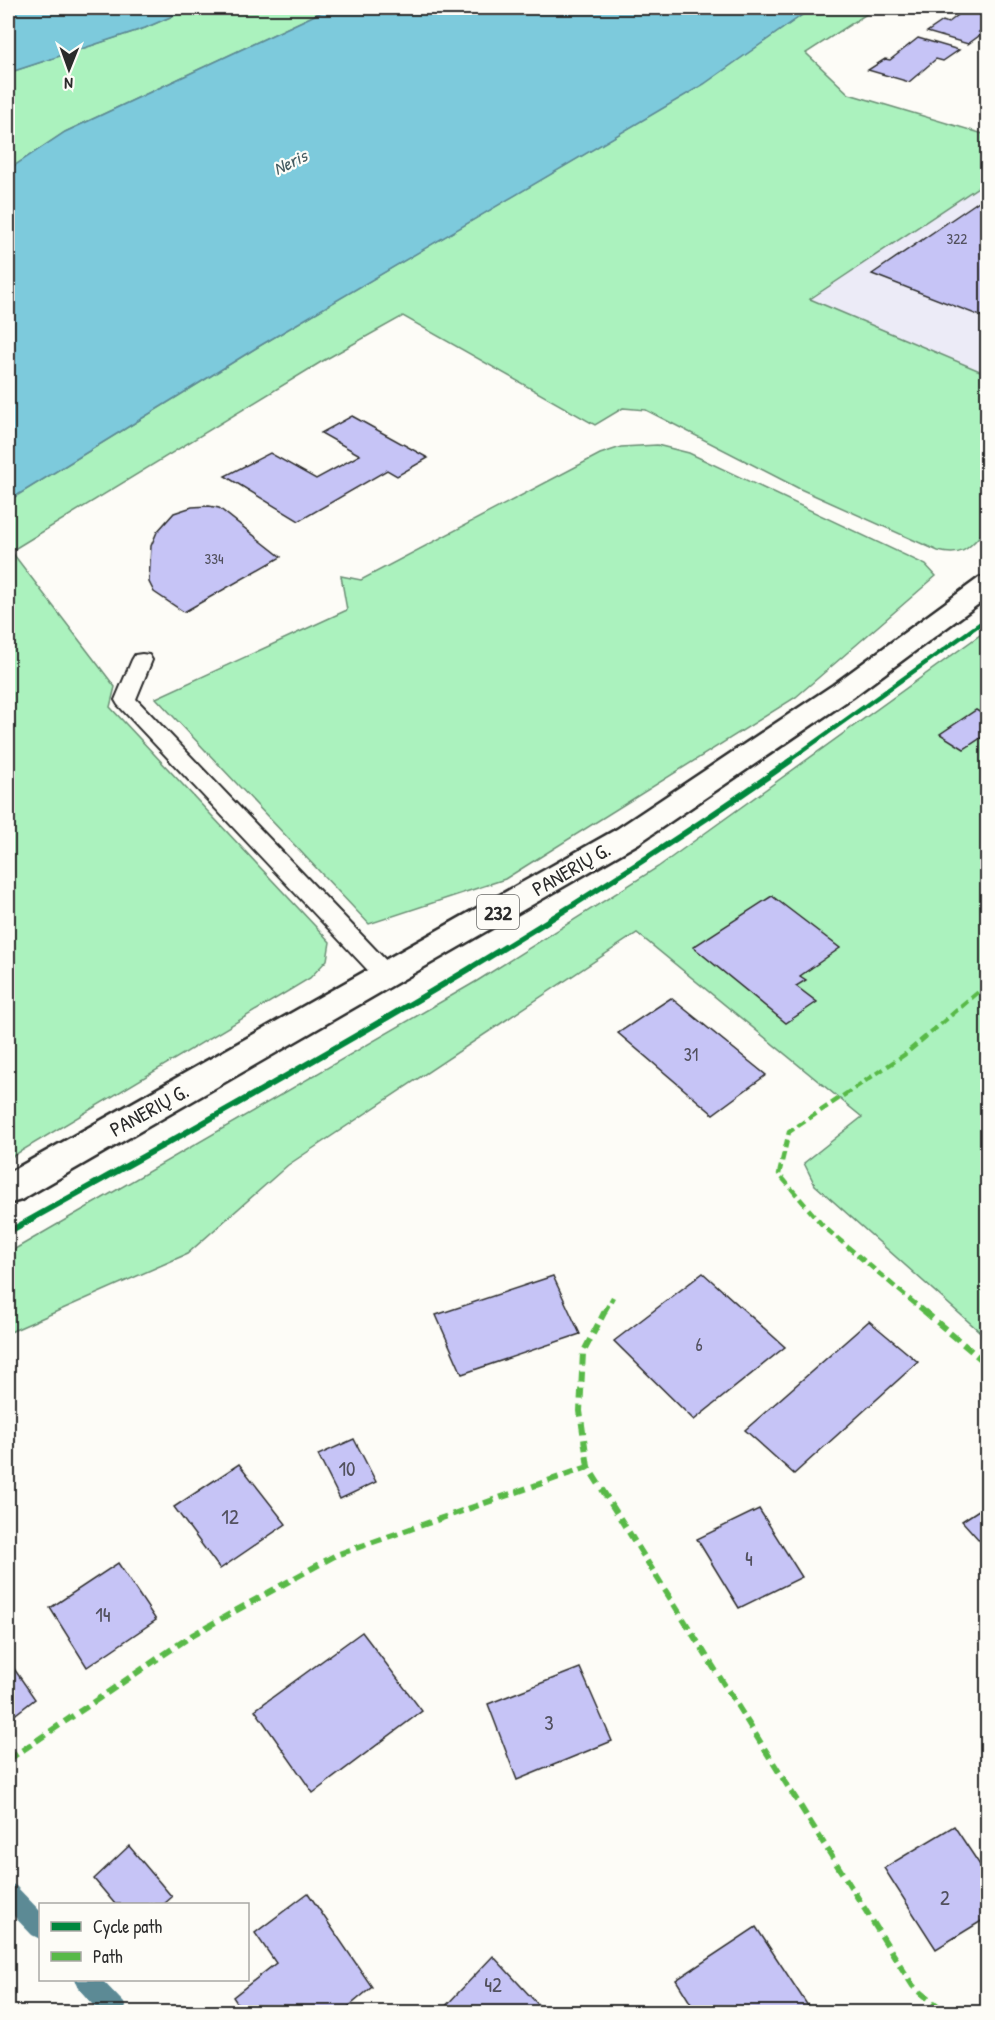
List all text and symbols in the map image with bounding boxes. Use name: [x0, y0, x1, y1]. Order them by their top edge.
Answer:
north arrow: [39, 39, 99, 99]
text: N: [64, 73, 73, 95]
water label: Neris: [269, 142, 313, 181]
house number: 322: [947, 228, 967, 249]
house number: 334: [204, 548, 224, 569]
street label: PANERIŲ G.: [526, 835, 616, 903]
road number: 232: [477, 895, 519, 929]
house number: 31: [684, 1042, 698, 1067]
street label: PANERIŲ G.: [104, 1076, 194, 1144]
house number: 6: [695, 1332, 703, 1357]
house number: 10: [338, 1454, 356, 1483]
house number: 12: [221, 1502, 239, 1531]
house number: 4: [745, 1544, 753, 1573]
house number: 14: [95, 1600, 111, 1629]
house number: 3: [544, 1708, 554, 1737]
house number: 2: [940, 1883, 950, 1912]
legend: [39, 1903, 249, 1981]
text: Cycle path: [93, 1914, 163, 1939]
text: Path: [93, 1944, 123, 1969]
house number: 42: [484, 1970, 502, 1999]

